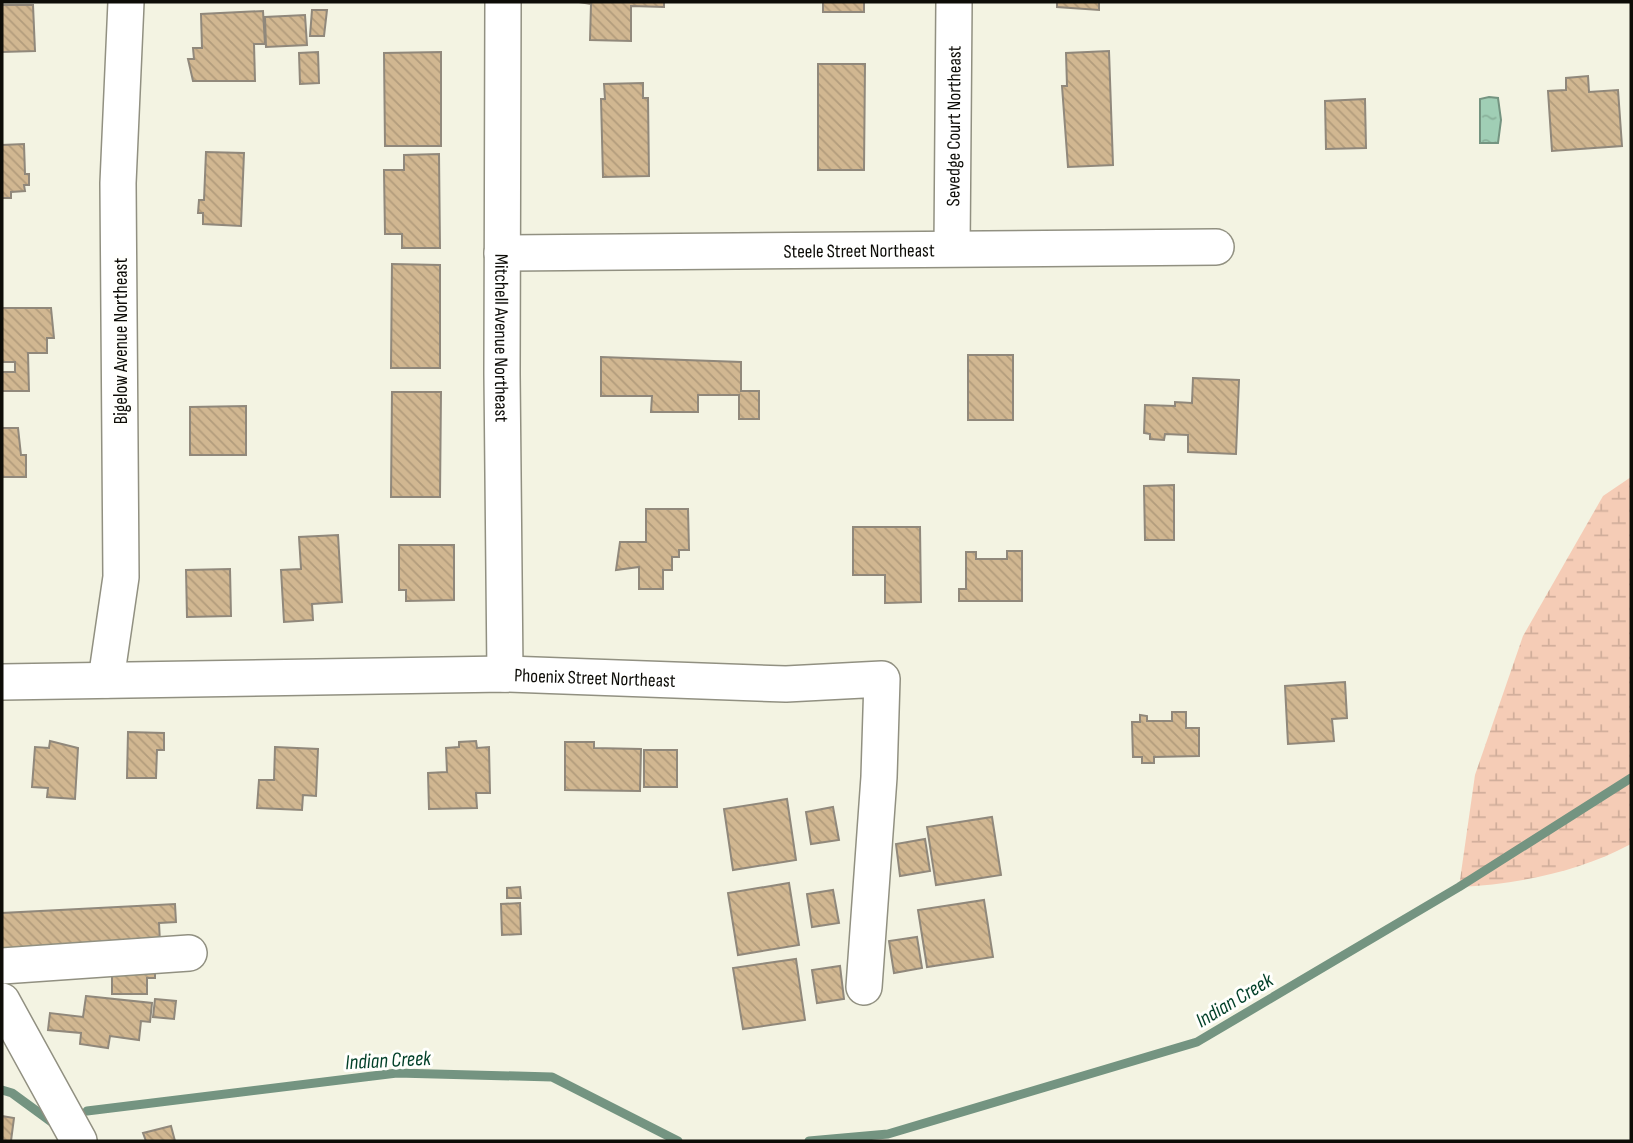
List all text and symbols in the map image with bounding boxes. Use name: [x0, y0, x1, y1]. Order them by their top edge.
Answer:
street label: Sevedge Court Northeast: [942, 45, 967, 207]
street label: Steele Street Northeast: [783, 239, 935, 264]
street label: Mitchell Avenue Northeast: [489, 254, 512, 423]
street label: Bigelow Avenue Northeast: [110, 258, 133, 424]
street label: Phoenix Street Northeast: [514, 664, 676, 693]
water label: Indian Creek: [1191, 967, 1278, 1033]
water label: Indian Creek: [345, 1046, 433, 1075]

